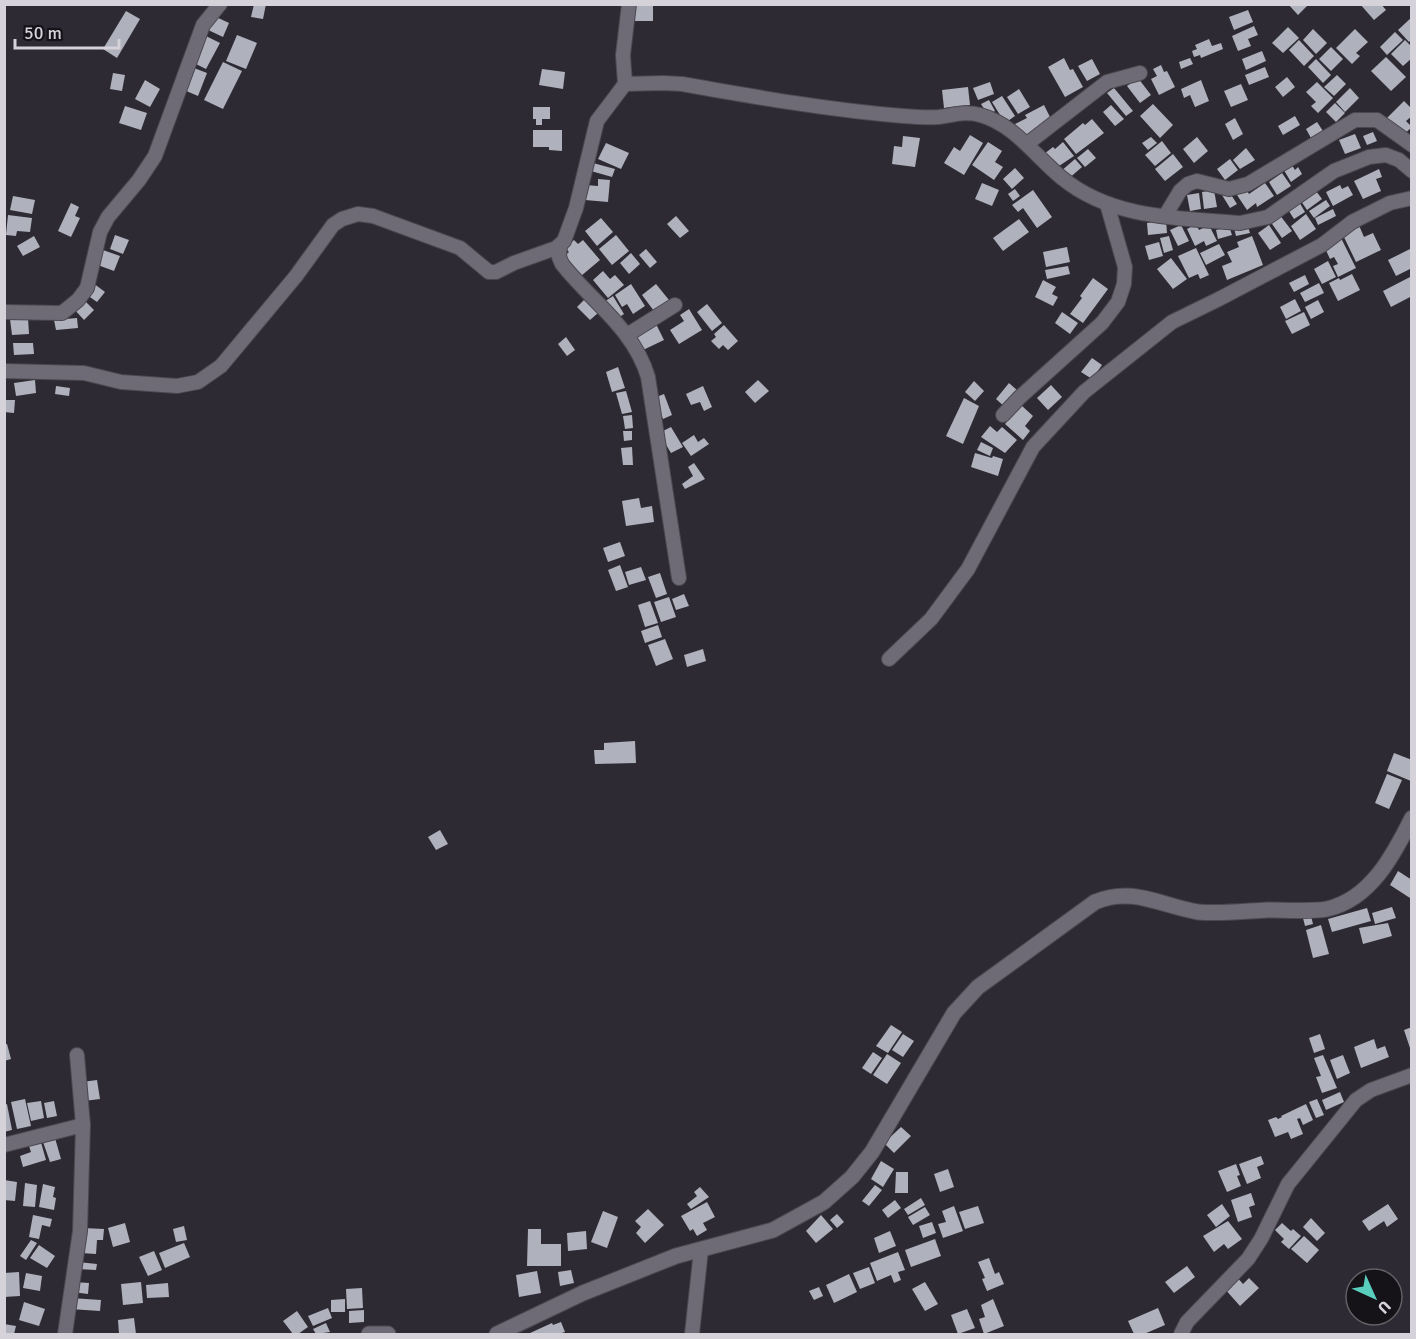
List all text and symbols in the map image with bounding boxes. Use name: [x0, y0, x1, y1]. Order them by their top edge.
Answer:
scale bar: [15, 12, 118, 50]
text: 50 m: [24, 22, 62, 44]
north arrow: [1344, 1267, 1404, 1327]
text: U: [1373, 1296, 1395, 1318]

